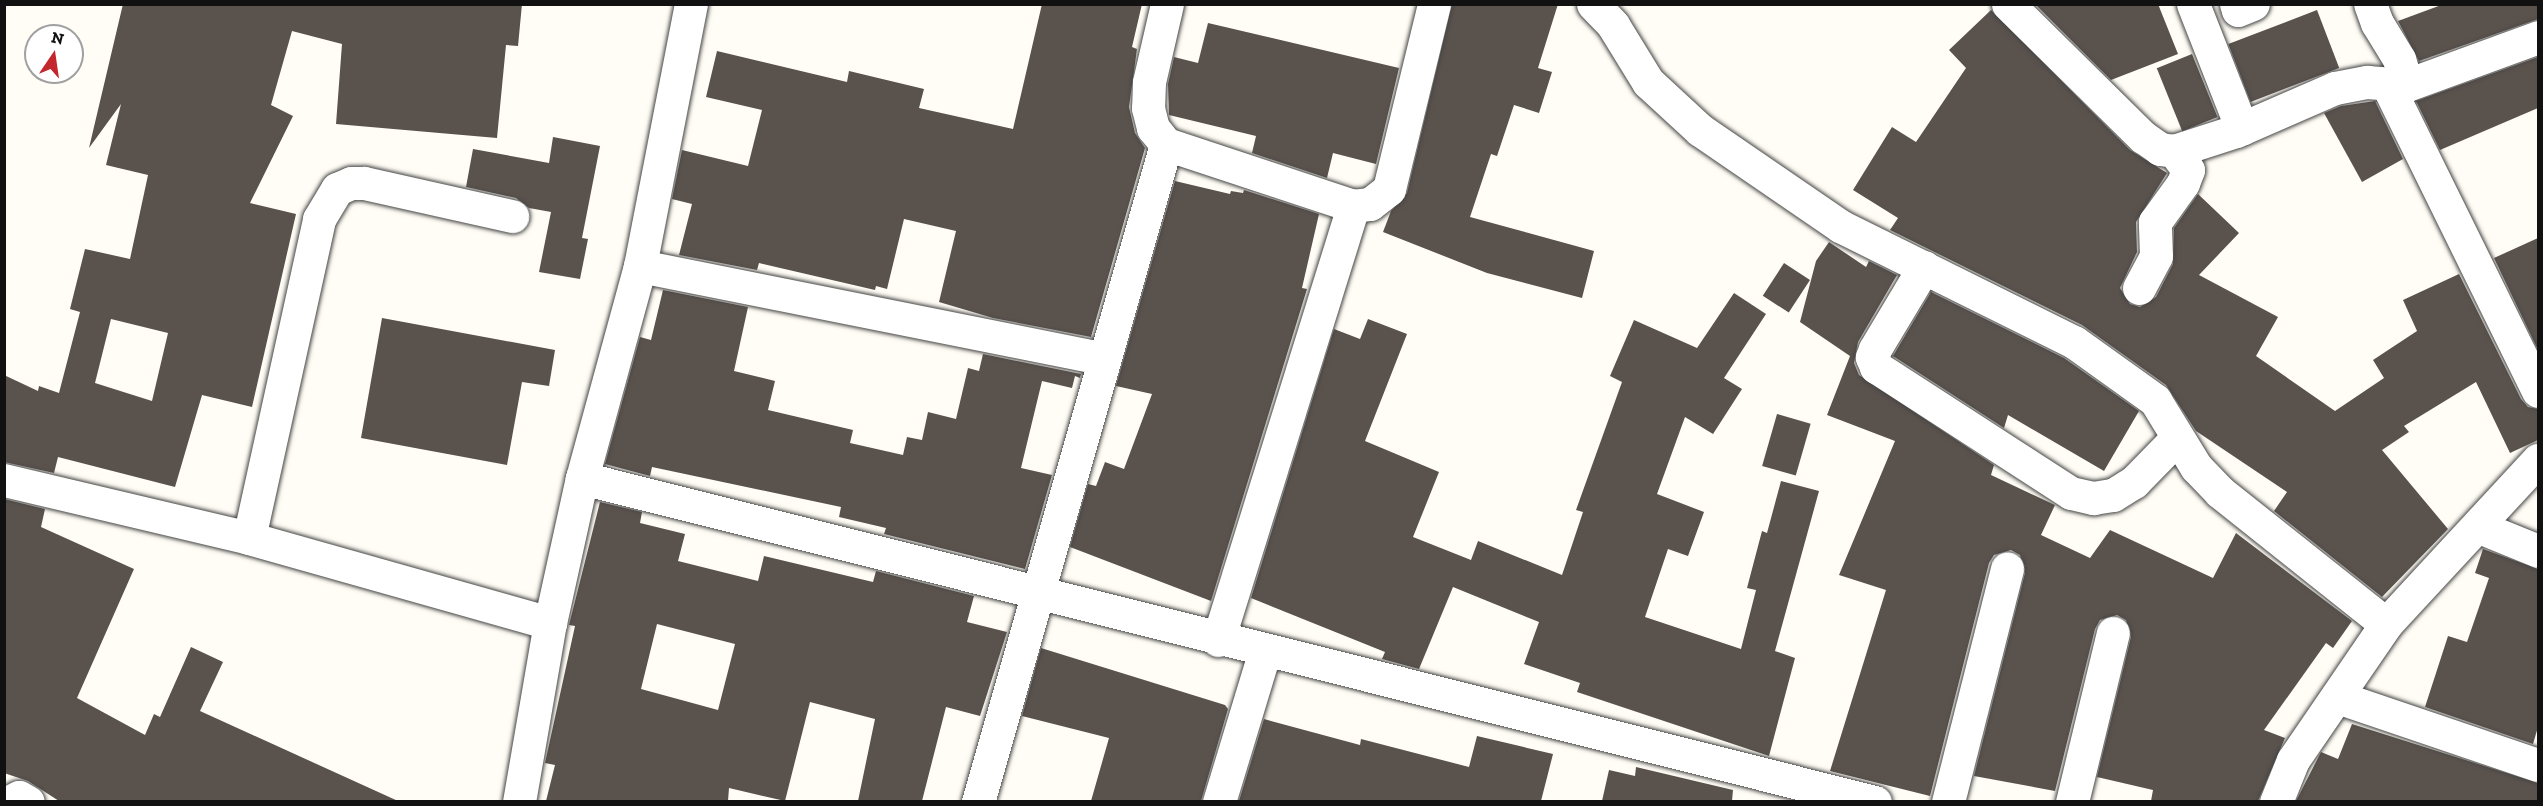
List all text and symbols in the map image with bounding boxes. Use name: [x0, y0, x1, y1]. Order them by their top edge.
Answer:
north arrow: [24, 24, 84, 84]
text: N: [50, 27, 66, 49]

